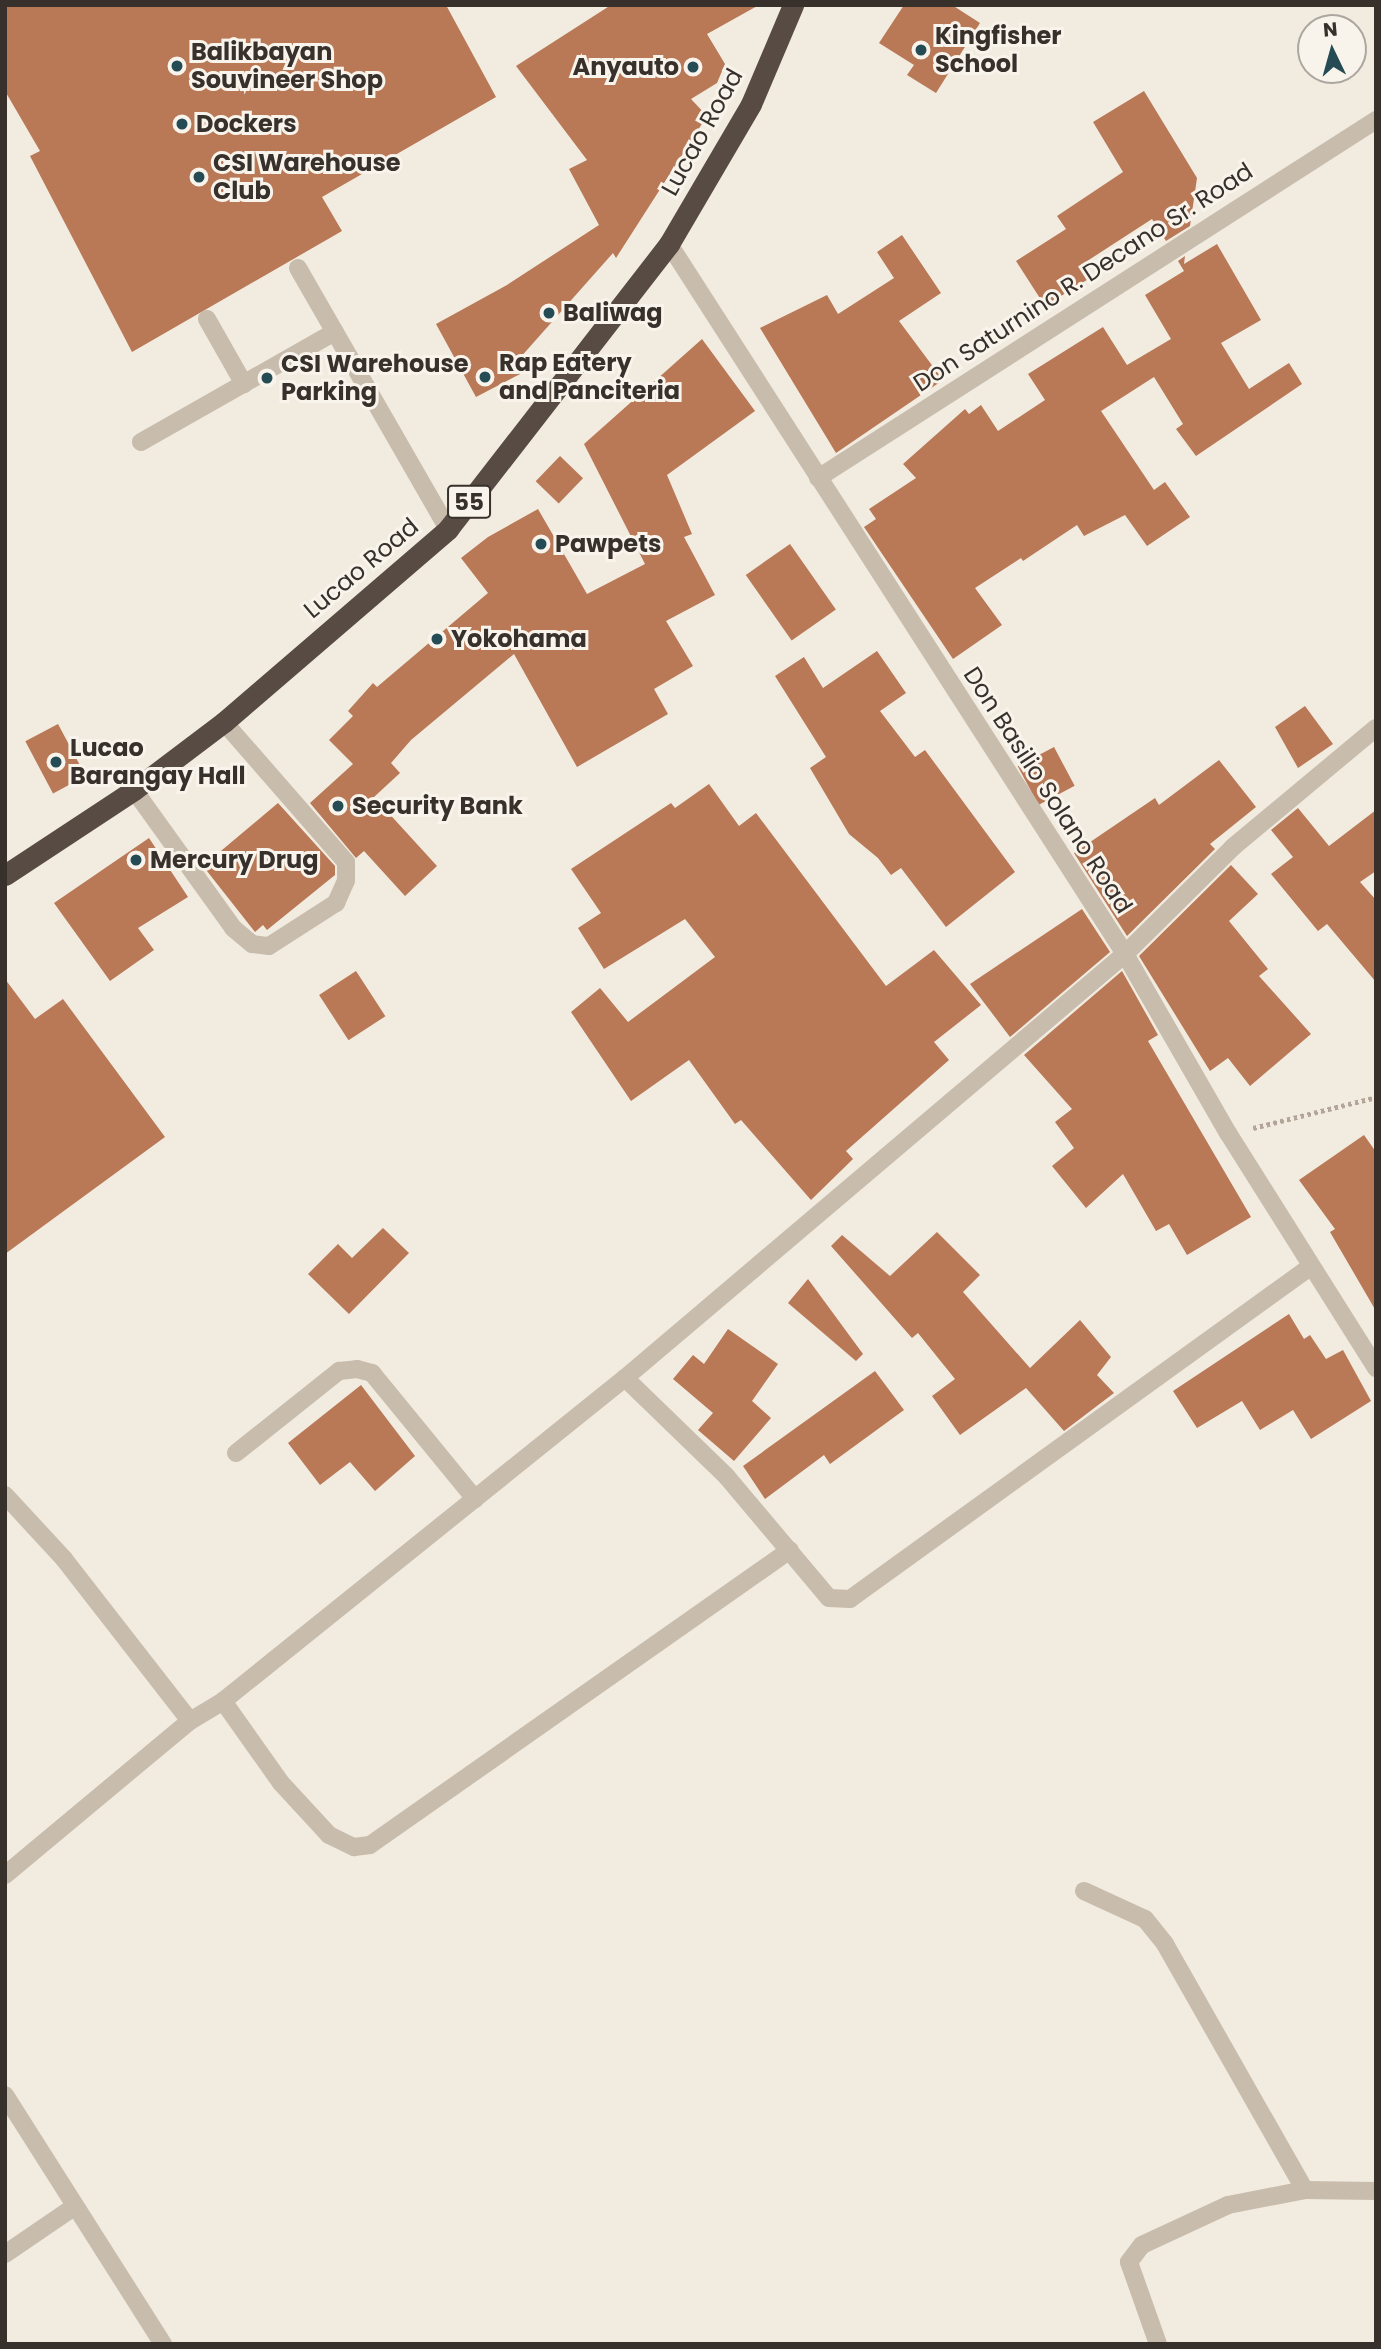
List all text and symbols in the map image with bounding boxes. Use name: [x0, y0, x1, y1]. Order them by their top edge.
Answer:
north arrow: [1297, 14, 1367, 84]
text: N: [1322, 16, 1339, 44]
place label: Kingfisher School: [935, 22, 1062, 78]
place label: Balikbayan Souvineer Shop: [191, 38, 383, 94]
marker: Kingfisher School: [913, 42, 929, 58]
place label: Anyauto: [572, 53, 679, 81]
marker: Balikbayan Souvineer Shop: [169, 58, 185, 74]
marker: Anyauto: [685, 59, 701, 75]
street label: Lucao Road: [655, 63, 749, 201]
place label: Dockers: [196, 110, 297, 138]
marker: Dockers: [174, 116, 190, 132]
place label: CSI Warehouse Club: [213, 149, 401, 205]
street label: Don Saturnino R. Decano Sr. Road: [908, 156, 1258, 398]
marker: CSI Warehouse Club: [191, 169, 207, 185]
place label: Baliwag: [563, 299, 663, 327]
marker: Baliwag: [541, 305, 557, 321]
place label: Rap Eatery and Panciteria: [499, 349, 680, 405]
place label: CSI Warehouse Parking: [281, 350, 469, 406]
marker: Rap Eatery and Panciteria: [477, 369, 493, 385]
marker: CSI Warehouse Parking: [259, 370, 275, 386]
road number: 55: [446, 482, 492, 522]
street label: Lucao Road: [298, 512, 424, 624]
place label: Pawpets: [555, 530, 661, 558]
marker: Pawpets: [533, 536, 549, 552]
place label: Yokohama: [451, 625, 587, 653]
marker: Yokohama: [429, 631, 445, 647]
street label: Don Basilio Solano Road: [957, 661, 1139, 919]
place label: Lucao Barangay Hall: [70, 734, 246, 790]
marker: Lucao Barangay Hall: [48, 754, 64, 770]
place label: Security Bank: [352, 792, 523, 820]
marker: Security Bank: [330, 798, 346, 814]
place label: Mercury Drug: [150, 846, 319, 874]
marker: Mercury Drug: [128, 852, 144, 868]

